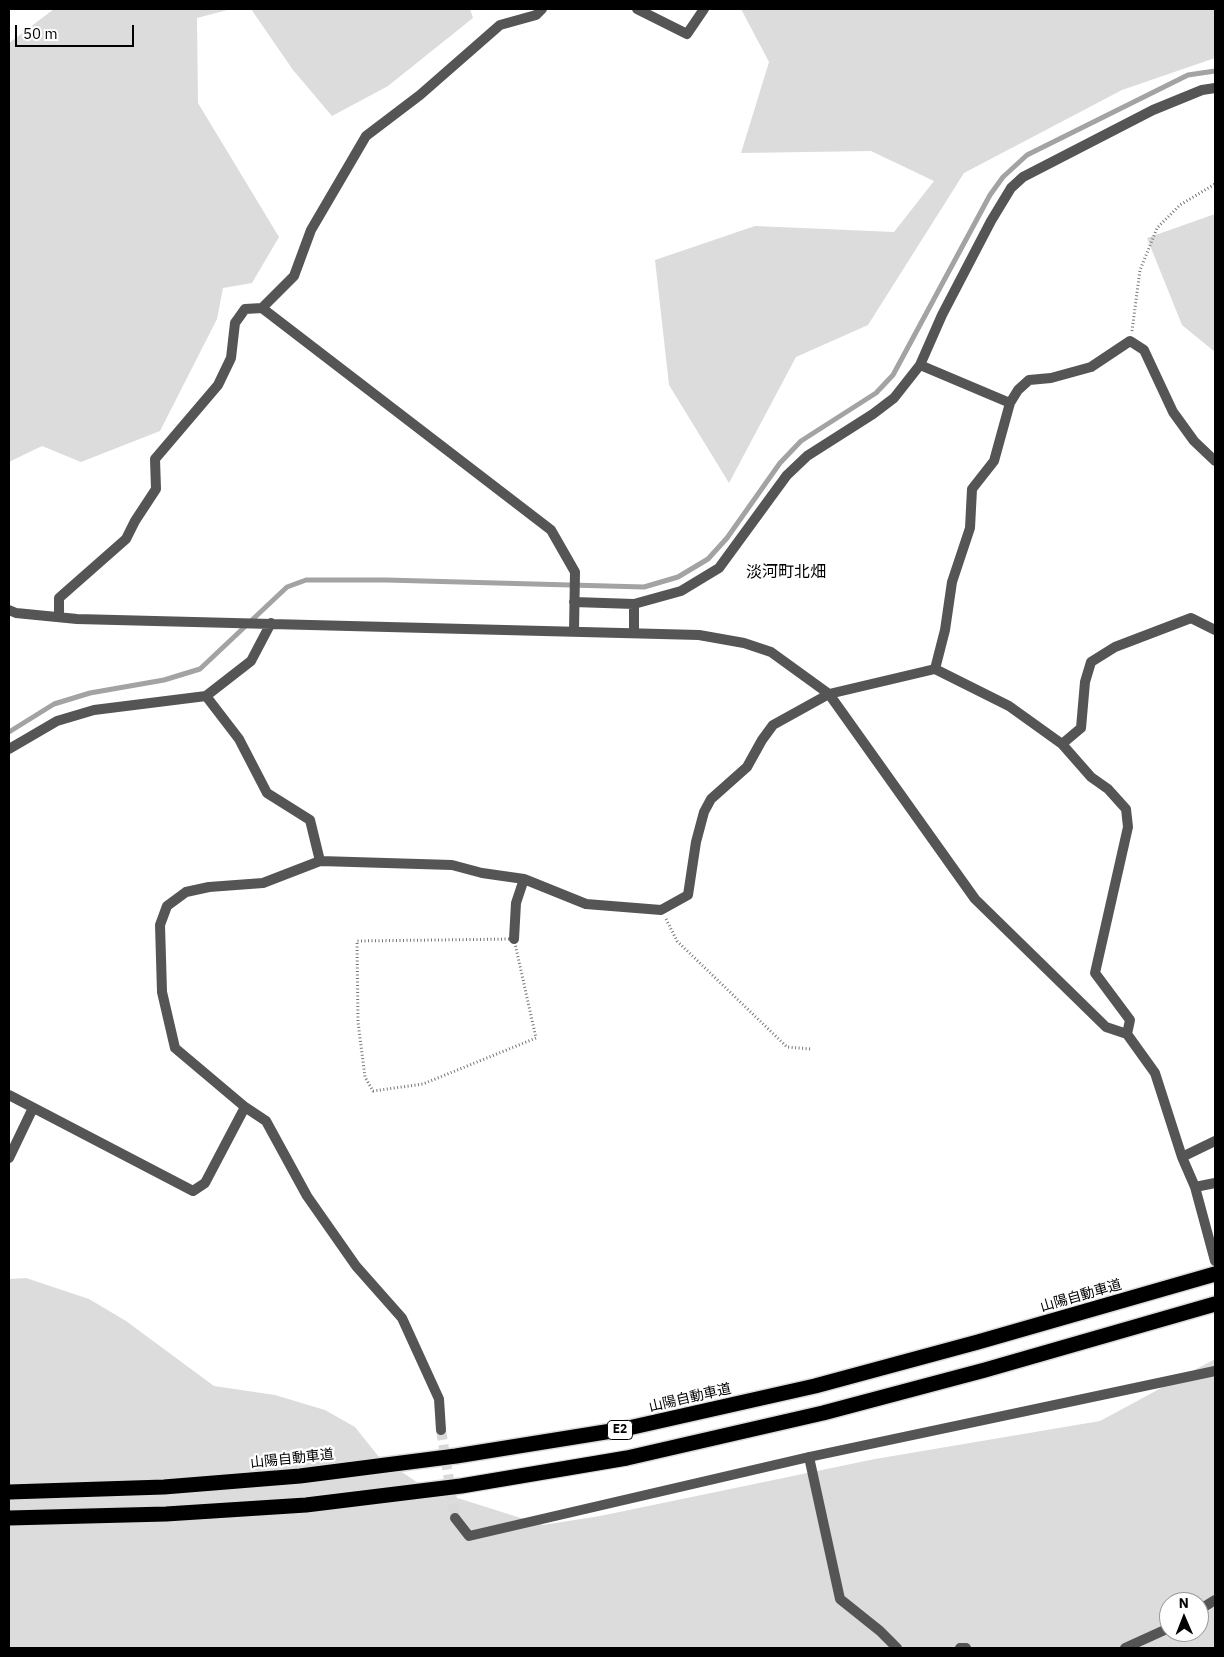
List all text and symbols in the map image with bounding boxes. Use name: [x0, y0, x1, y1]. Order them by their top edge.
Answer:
scale bar: [18, 15, 136, 47]
text: 50 m: [23, 24, 58, 43]
district label: 淡河町北畑: [746, 562, 826, 582]
street label: 山陽自動車道: [1038, 1276, 1124, 1316]
street label: 山陽自動車道: [647, 1380, 733, 1416]
road number: E2: [608, 1420, 632, 1440]
street label: 山陽自動車道: [249, 1446, 335, 1472]
north arrow: [1159, 1592, 1209, 1642]
text: N: [1179, 1594, 1189, 1612]

